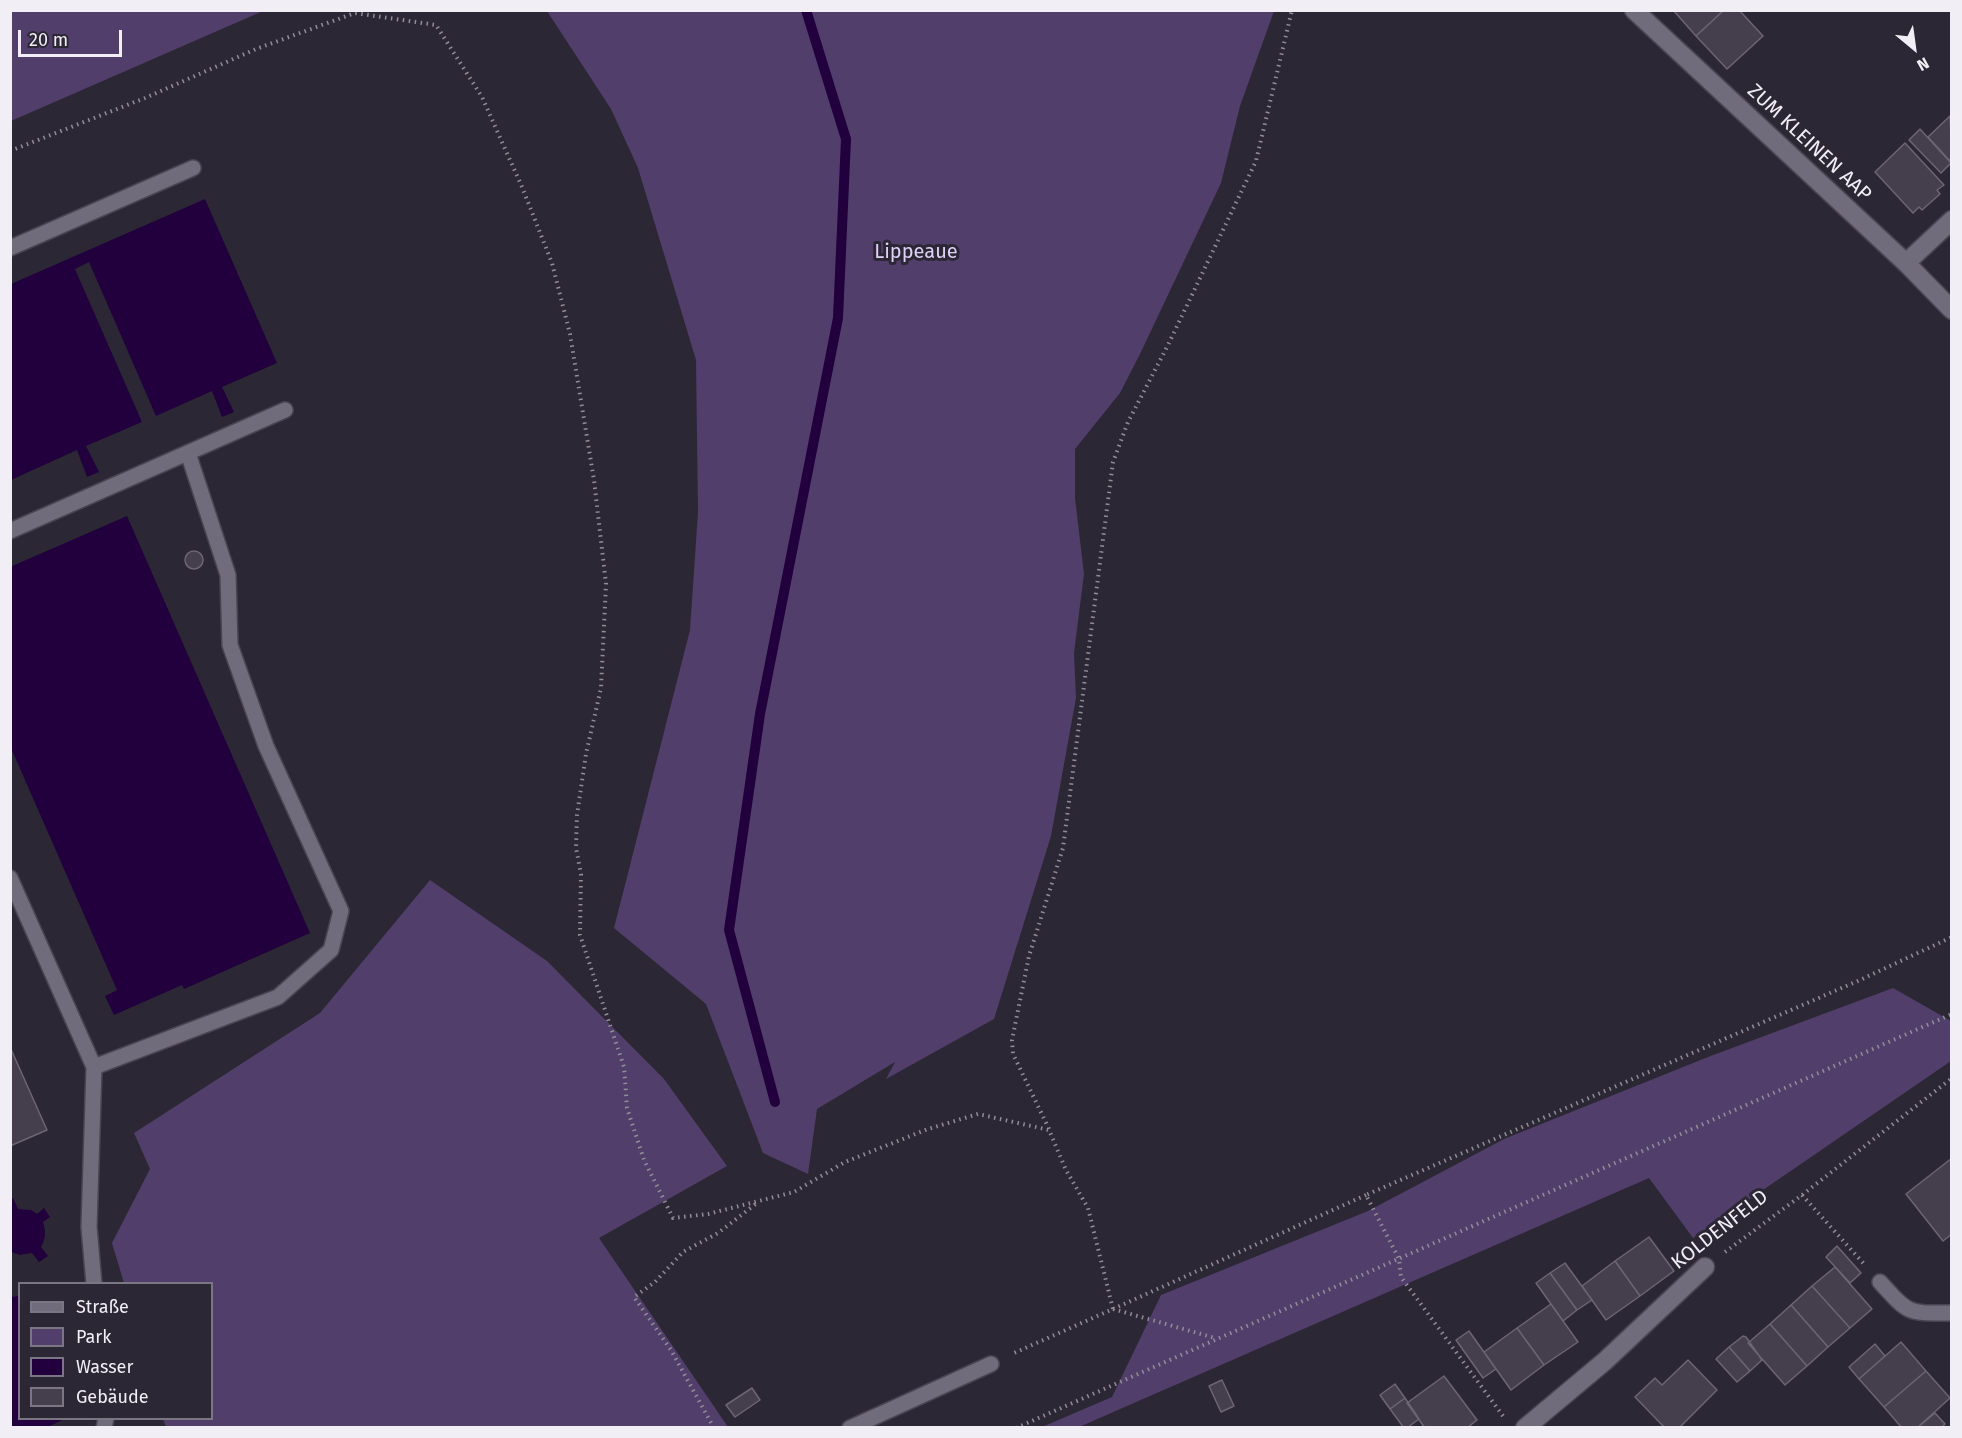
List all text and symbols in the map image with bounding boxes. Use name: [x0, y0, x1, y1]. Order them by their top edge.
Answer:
scale bar: [21, 18, 124, 56]
north arrow: [1884, 18, 1944, 78]
text: 20 m: [29, 29, 68, 51]
text: N: [1914, 53, 1932, 75]
street label: ZUM KLEINEN AAP: [1742, 79, 1876, 207]
park label: Lippeaue: [874, 240, 958, 264]
street label: KOLDENFELD: [1667, 1185, 1773, 1275]
legend: [18, 1282, 213, 1420]
text: Straße: [76, 1296, 129, 1318]
text: Park: [76, 1326, 111, 1348]
text: Wasser: [76, 1356, 133, 1378]
text: Gebäude: [76, 1386, 149, 1408]

